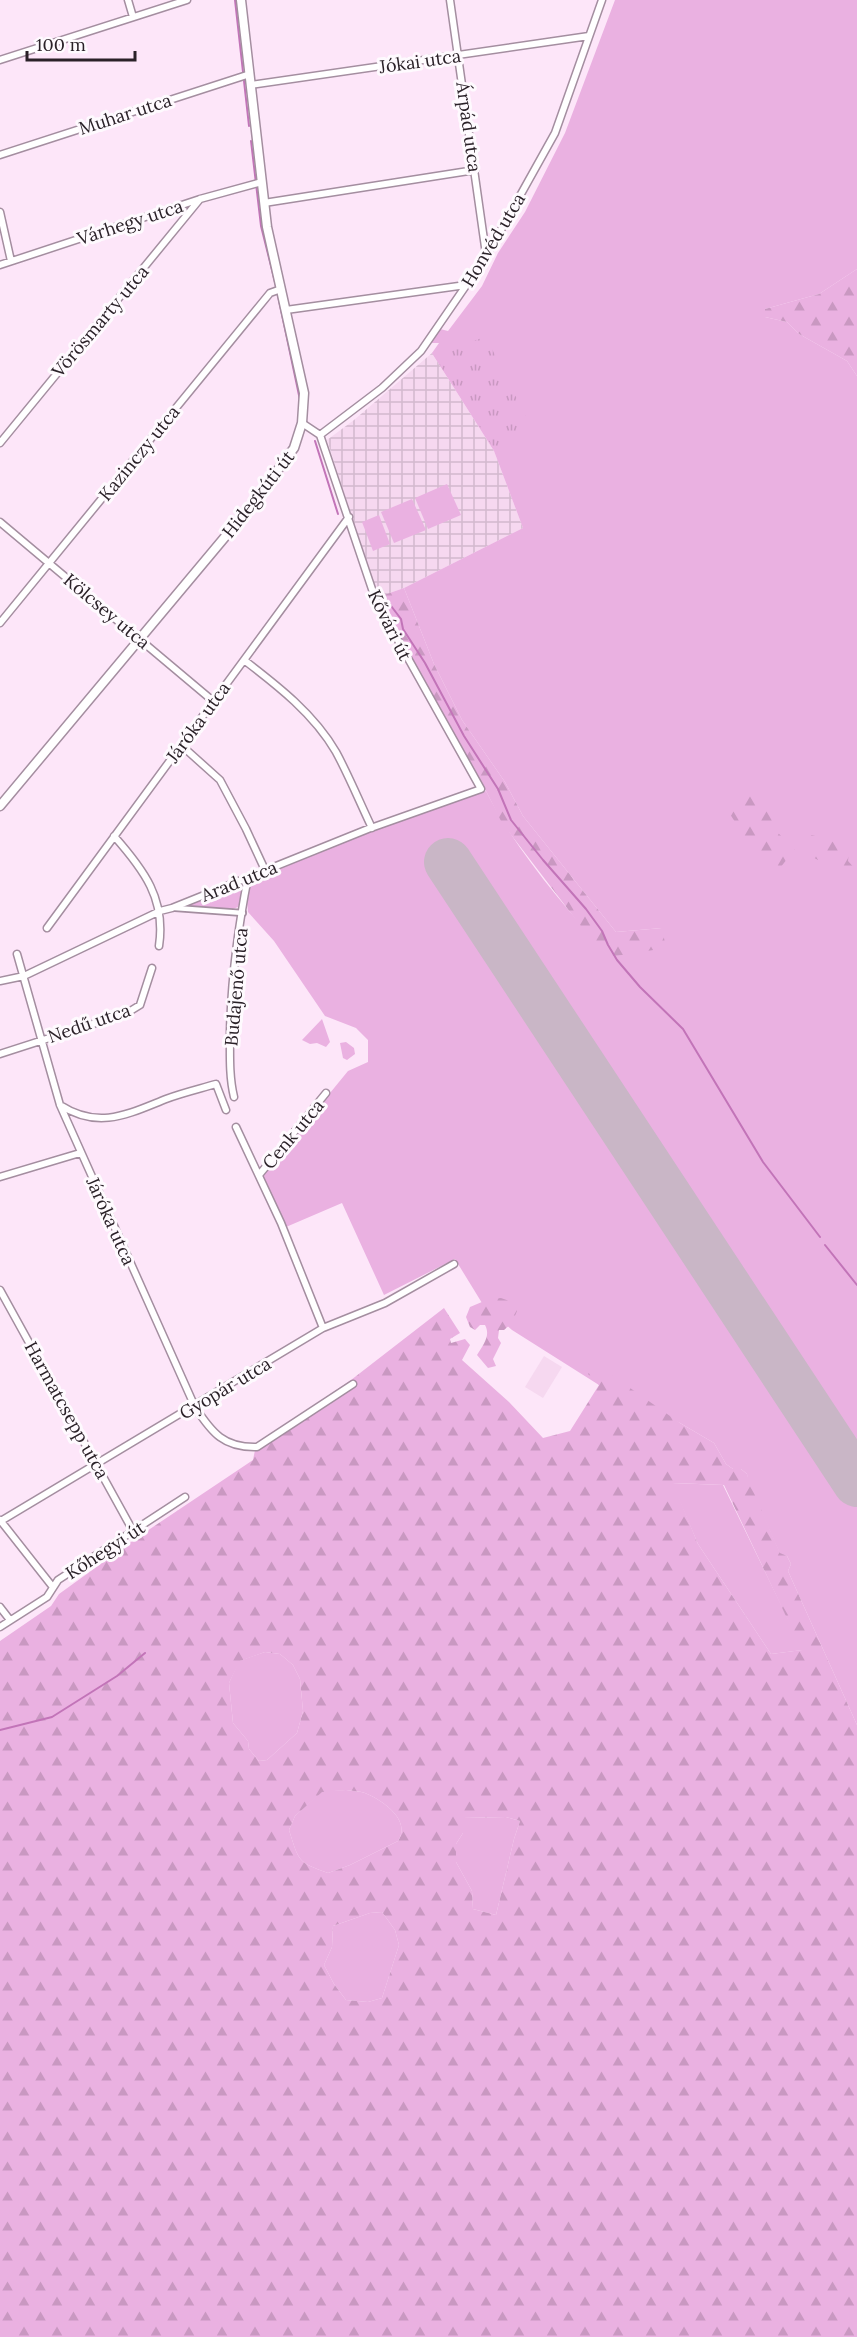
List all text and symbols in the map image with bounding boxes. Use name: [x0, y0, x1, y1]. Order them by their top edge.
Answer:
scale bar: [27, 24, 135, 62]
text: 100 m: [36, 33, 86, 56]
street label: Jókai utca: [377, 44, 462, 78]
street label: Árpád utca: [451, 79, 487, 174]
street label: Muhar utca: [76, 88, 174, 140]
street label: Honvéd utca: [456, 189, 530, 291]
street label: Várhegy utca: [73, 194, 186, 250]
street label: Vörösmarty utca: [46, 260, 154, 382]
street label: Kazinczy utca: [93, 401, 185, 505]
street label: Hidegkúti út: [217, 446, 299, 542]
street label: Kölcsey utca: [59, 568, 155, 654]
street label: Kővári út: [363, 586, 417, 664]
street label: Járóka utca: [160, 677, 235, 768]
street label: Arad utca: [197, 855, 281, 907]
street label: Budajenő utca: [219, 927, 253, 1047]
street label: Nedű utca: [45, 998, 133, 1048]
street label: Cenk utca: [257, 1094, 329, 1174]
street label: Járóka utca: [81, 1172, 141, 1269]
street label: Harmatcsepp utca: [20, 1337, 114, 1483]
street label: Gyopár utca: [175, 1352, 275, 1424]
street label: Kőhegyi út: [61, 1516, 149, 1584]

